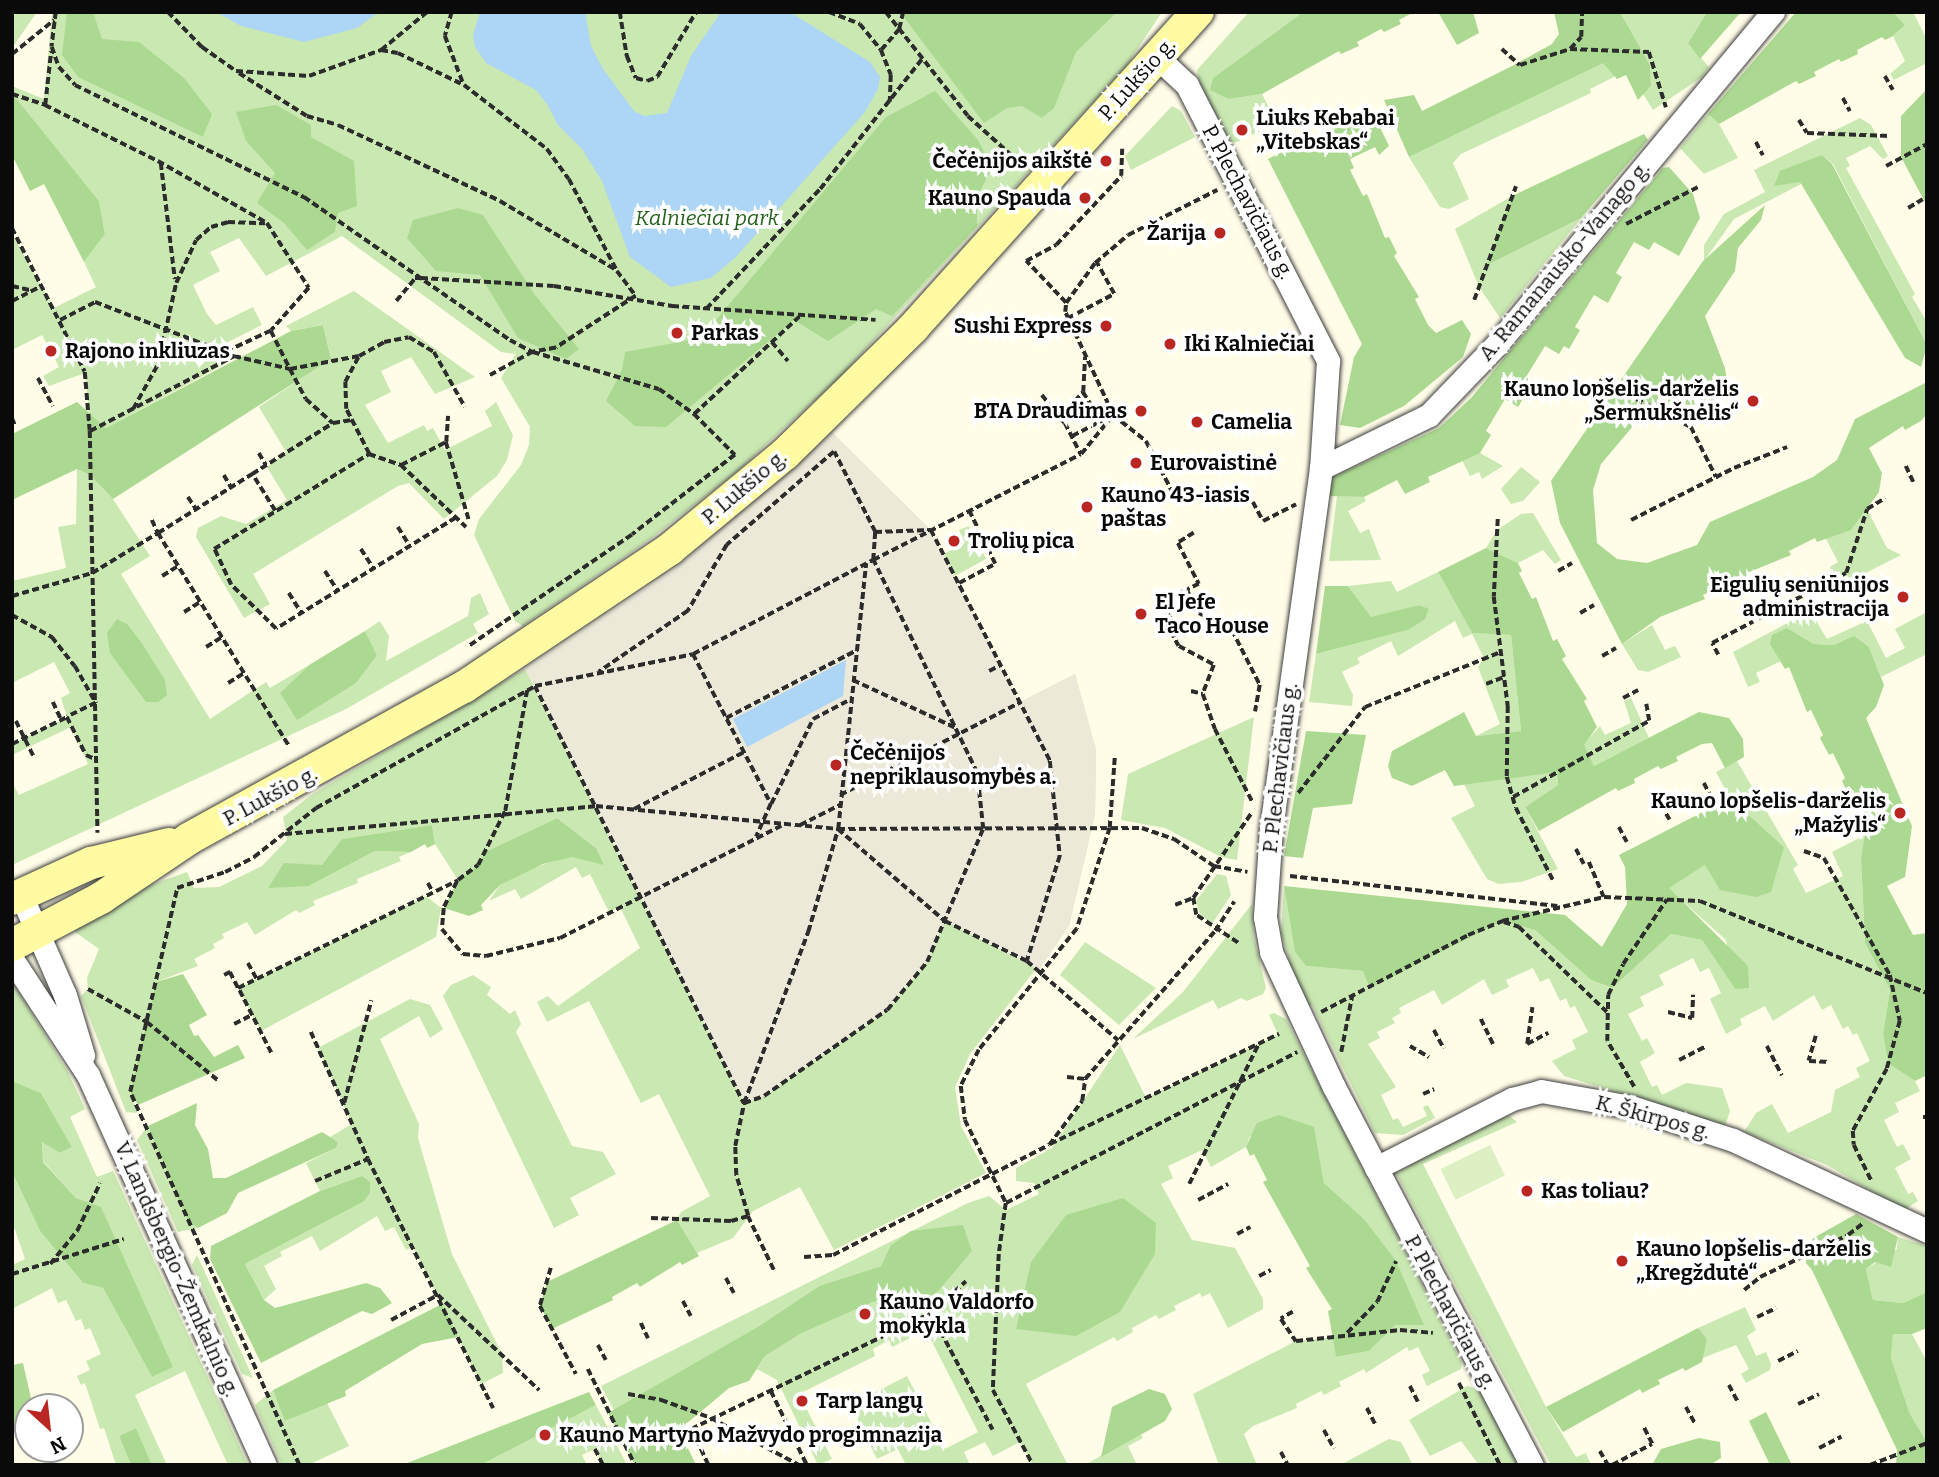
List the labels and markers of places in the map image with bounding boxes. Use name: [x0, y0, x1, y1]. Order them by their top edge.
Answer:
place label: Liuks Kebabai „Vitebskas“: [1256, 105, 1395, 155]
marker: Liuks Kebabai „Vitebskas“: [1234, 122, 1250, 138]
place label: Čečėnijos aikštė: [932, 148, 1092, 174]
marker: Čečėnijos aikštė: [1098, 153, 1114, 169]
place label: Kauno Spauda: [928, 185, 1071, 211]
marker: Kauno Spauda: [1077, 190, 1093, 206]
place label: Žarija: [1147, 220, 1206, 246]
marker: Žarija: [1212, 225, 1228, 241]
place label: Sushi Express: [954, 313, 1092, 339]
marker: Sushi Express: [1098, 318, 1114, 334]
place label: Parkas: [691, 320, 759, 346]
marker: Parkas: [669, 325, 685, 341]
place label: Iki Kalniečiai: [1184, 331, 1314, 357]
marker: Iki Kalniečiai: [1162, 336, 1178, 352]
place label: Rajono inkliuzas: [65, 338, 230, 364]
marker: Rajono inkliuzas: [43, 343, 59, 359]
place label: Kauno lopšelis-darželis „Šermukšnėlis“: [1504, 376, 1739, 426]
marker: Kauno lopšelis-darželis „Šermukšnėlis“: [1745, 393, 1761, 409]
place label: BTA Draudimas: [974, 398, 1127, 424]
marker: BTA Draudimas: [1133, 403, 1149, 419]
place label: Camelia: [1211, 409, 1292, 435]
marker: Camelia: [1189, 414, 1205, 430]
place label: Eurovaistinė: [1150, 450, 1277, 476]
marker: Eurovaistinė: [1128, 455, 1144, 471]
place label: Kauno 43-iasis paštas: [1101, 482, 1250, 532]
marker: Kauno 43-iasis paštas: [1079, 499, 1095, 515]
place label: Trolių pica: [968, 528, 1074, 554]
marker: Trolių pica: [946, 533, 962, 549]
place label: Eigulių seniūnijos administracija: [1710, 572, 1889, 622]
place label: El Jefe Taco House: [1155, 589, 1269, 639]
marker: Eigulių seniūnijos administracija: [1895, 589, 1911, 605]
marker: El Jefe Taco House: [1133, 606, 1149, 622]
place label: Čečėnijos nepriklausomybės a.: [850, 740, 1057, 790]
marker: Čečėnijos nepriklausomybės a.: [828, 757, 844, 773]
place label: Kauno lopšelis-darželis „Mažylis“: [1651, 788, 1886, 838]
marker: Kauno lopšelis-darželis „Mažylis“: [1892, 805, 1908, 821]
place label: Kas toliau?: [1541, 1178, 1649, 1204]
marker: Kas toliau?: [1519, 1183, 1535, 1199]
place label: Kauno lopšelis-darželis „Kregždutė“: [1636, 1236, 1871, 1286]
marker: Kauno lopšelis-darželis „Kregždutė“: [1614, 1253, 1630, 1269]
place label: Kauno Valdorfo mokykla: [879, 1289, 1034, 1339]
marker: Kauno Valdorfo mokykla: [857, 1306, 873, 1322]
place label: Tarp langų: [816, 1388, 923, 1414]
marker: Tarp langų: [794, 1393, 810, 1409]
place label: Kauno Martyno Mažvydo progimnazija: [559, 1422, 942, 1448]
marker: Kauno Martyno Mažvydo progimnazija: [537, 1427, 553, 1443]

